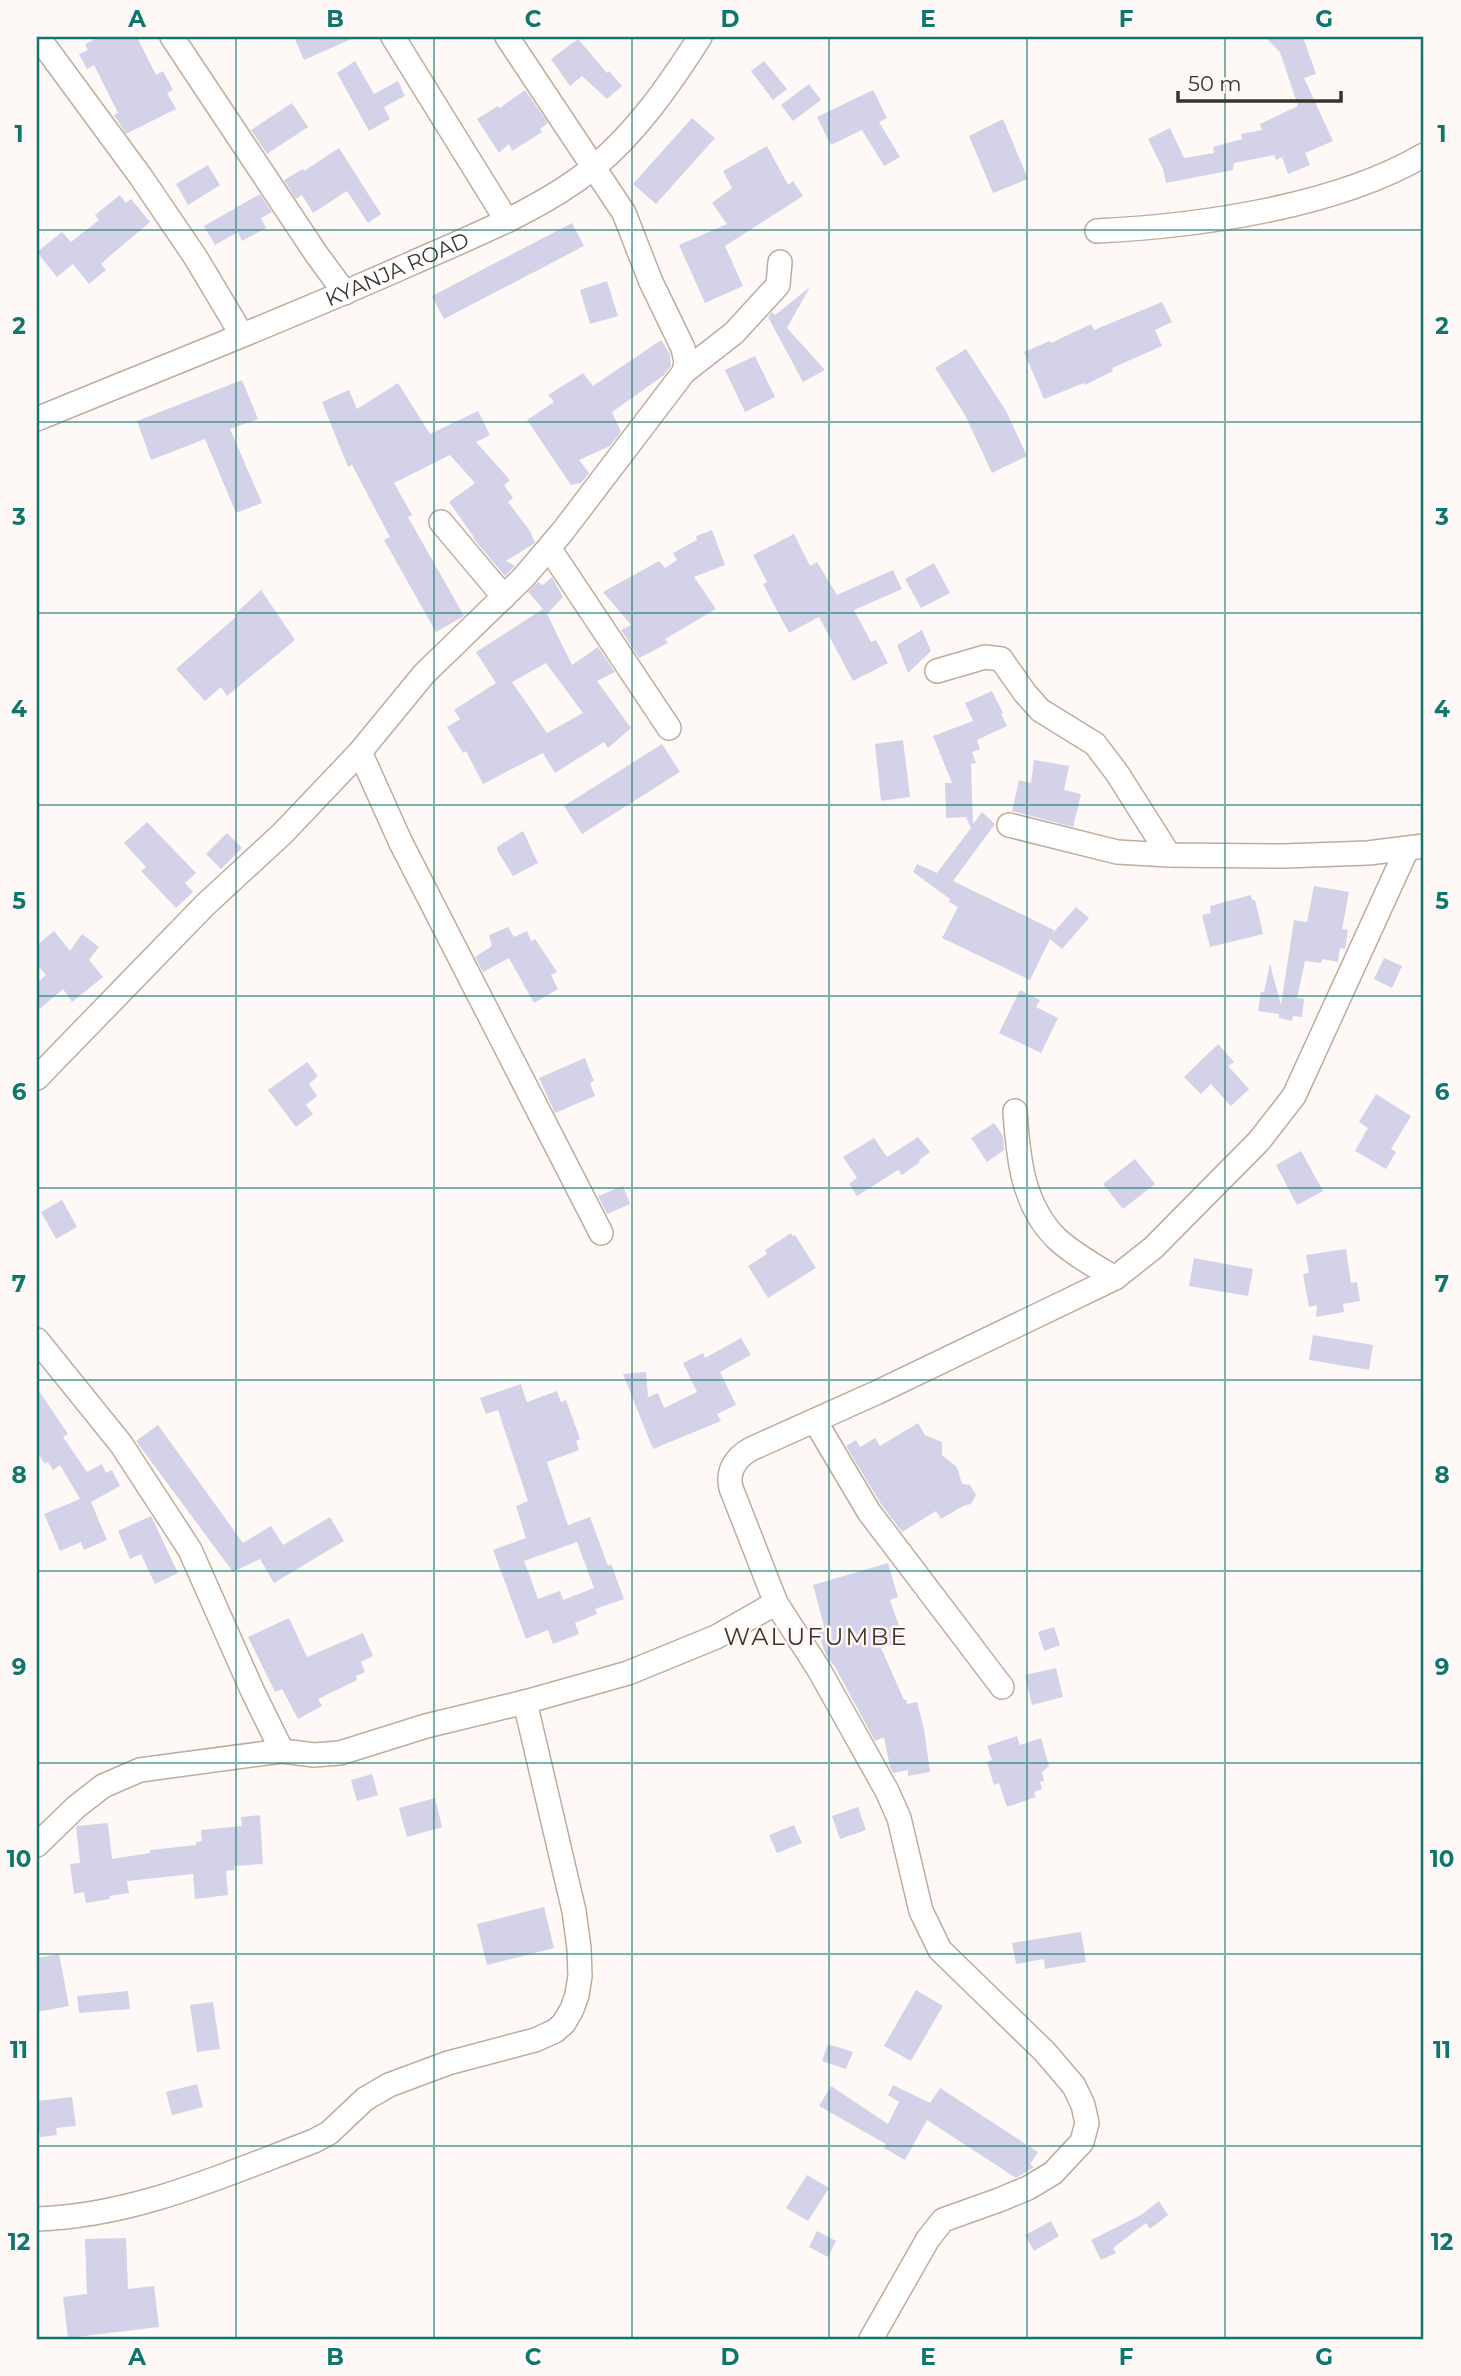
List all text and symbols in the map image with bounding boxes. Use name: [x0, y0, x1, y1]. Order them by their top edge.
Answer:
text: A: [127, 5, 146, 33]
text: B: [326, 5, 344, 33]
text: C: [525, 5, 542, 33]
text: D: [721, 5, 740, 33]
text: E: [920, 5, 936, 33]
text: F: [1119, 5, 1134, 33]
text: G: [1315, 5, 1333, 33]
scale bar: [1178, 60, 1340, 104]
text: 50 m: [1188, 71, 1242, 96]
text: 1: [14, 120, 24, 148]
text: 1: [1437, 120, 1447, 148]
street label: KYANJA ROAD: [321, 227, 473, 311]
text: 2: [12, 312, 26, 340]
text: 2: [1435, 312, 1449, 340]
text: 3: [11, 503, 26, 531]
text: 3: [1434, 503, 1449, 531]
text: 4: [11, 695, 27, 723]
text: 4: [1434, 695, 1450, 723]
text: 5: [12, 887, 26, 915]
text: 5: [1435, 887, 1449, 915]
text: 6: [12, 1078, 27, 1106]
text: 6: [1435, 1078, 1450, 1106]
text: 7: [12, 1270, 26, 1298]
text: 7: [1435, 1270, 1449, 1298]
text: 8: [11, 1461, 27, 1489]
text: 8: [1434, 1461, 1450, 1489]
district label: WALUFUMBE: [723, 1622, 909, 1651]
text: 9: [12, 1653, 26, 1681]
text: 9: [1435, 1653, 1449, 1681]
text: 10: [7, 1845, 31, 1873]
text: 10: [1430, 1845, 1454, 1873]
text: 11: [10, 2036, 28, 2064]
text: 11: [1433, 2036, 1451, 2064]
text: 12: [8, 2228, 30, 2256]
text: 12: [1431, 2228, 1453, 2256]
text: A: [127, 2343, 146, 2371]
text: B: [326, 2343, 344, 2371]
text: C: [525, 2343, 542, 2371]
text: D: [721, 2343, 740, 2371]
text: E: [920, 2343, 936, 2371]
text: F: [1119, 2343, 1134, 2371]
text: G: [1315, 2343, 1333, 2371]

